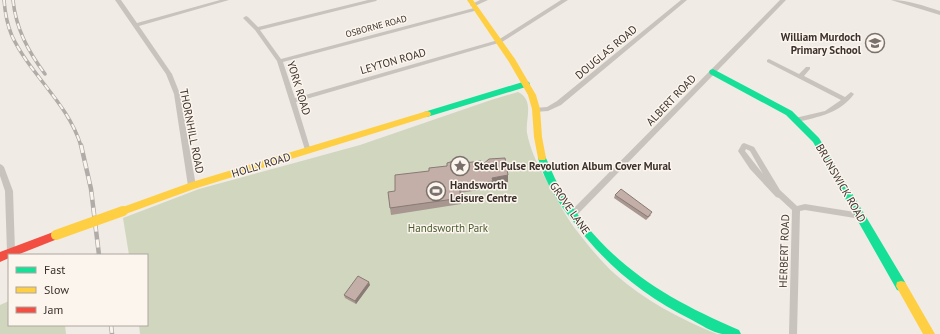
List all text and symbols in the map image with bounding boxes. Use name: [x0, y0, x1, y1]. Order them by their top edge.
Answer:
street label: OSBORNE ROAD: [344, 13, 408, 39]
street label: DOUGLAS ROAD: [572, 22, 640, 82]
place label: William Murdoch Primary School: [781, 30, 862, 57]
school or university icon: William Murdoch Primary School: [864, 32, 886, 54]
street label: LEYTON ROAD: [358, 45, 428, 77]
street label: YORK ROAD: [284, 59, 314, 117]
street label: ALBERT ROAD: [643, 71, 699, 129]
street label: THORNHILL ROAD: [177, 87, 207, 175]
street label: BRUNSWICK ROAD: [813, 141, 869, 225]
street label: HOLLY ROAD: [230, 149, 292, 181]
place icon: Steel Pulse Revolution Album Cover Mural: [449, 155, 471, 177]
place label: Steel Pulse Revolution Album Cover Mural: [474, 159, 672, 173]
place label: Handsworth Leisure Centre: [450, 178, 518, 205]
street label: GROVE LANE: [547, 179, 593, 237]
sports icon: Handsworth Leisure Centre: [425, 180, 447, 202]
street label: HERBERT ROAD: [776, 214, 792, 288]
park label: Handsworth Park: [408, 221, 489, 235]
legend: [8, 254, 148, 326]
text: Fast: [44, 262, 65, 277]
text: Slow: [44, 282, 69, 297]
text: Jam: [43, 302, 63, 317]

